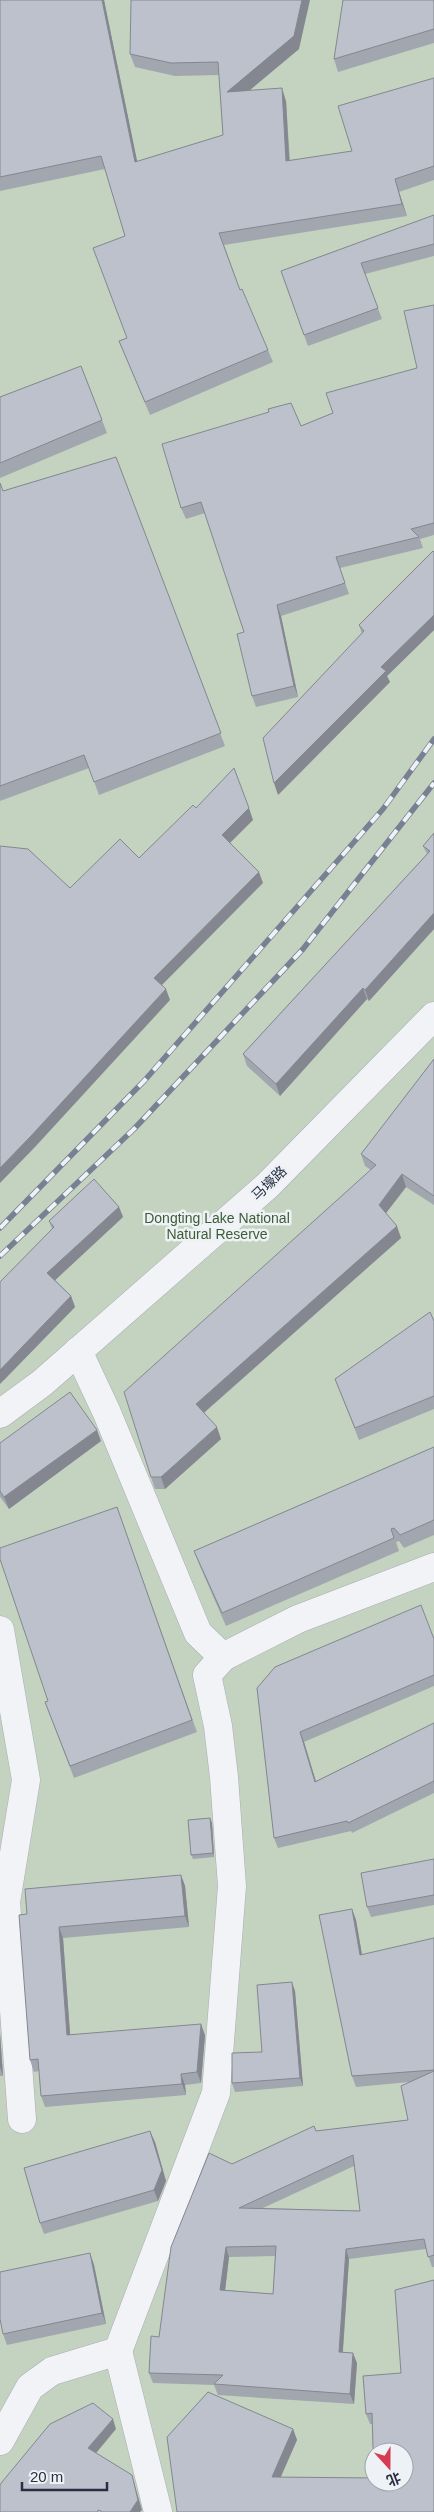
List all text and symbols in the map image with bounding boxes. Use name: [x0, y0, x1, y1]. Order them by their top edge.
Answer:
street label: 马壕路: [248, 1163, 290, 1203]
park label: Dongting Lake National Natural Reserve: [144, 1210, 290, 1242]
north arrow: [364, 2442, 414, 2492]
scale bar: [22, 2460, 108, 2492]
text: 20 m: [30, 2468, 63, 2485]
text: 北: [384, 2469, 403, 2489]

